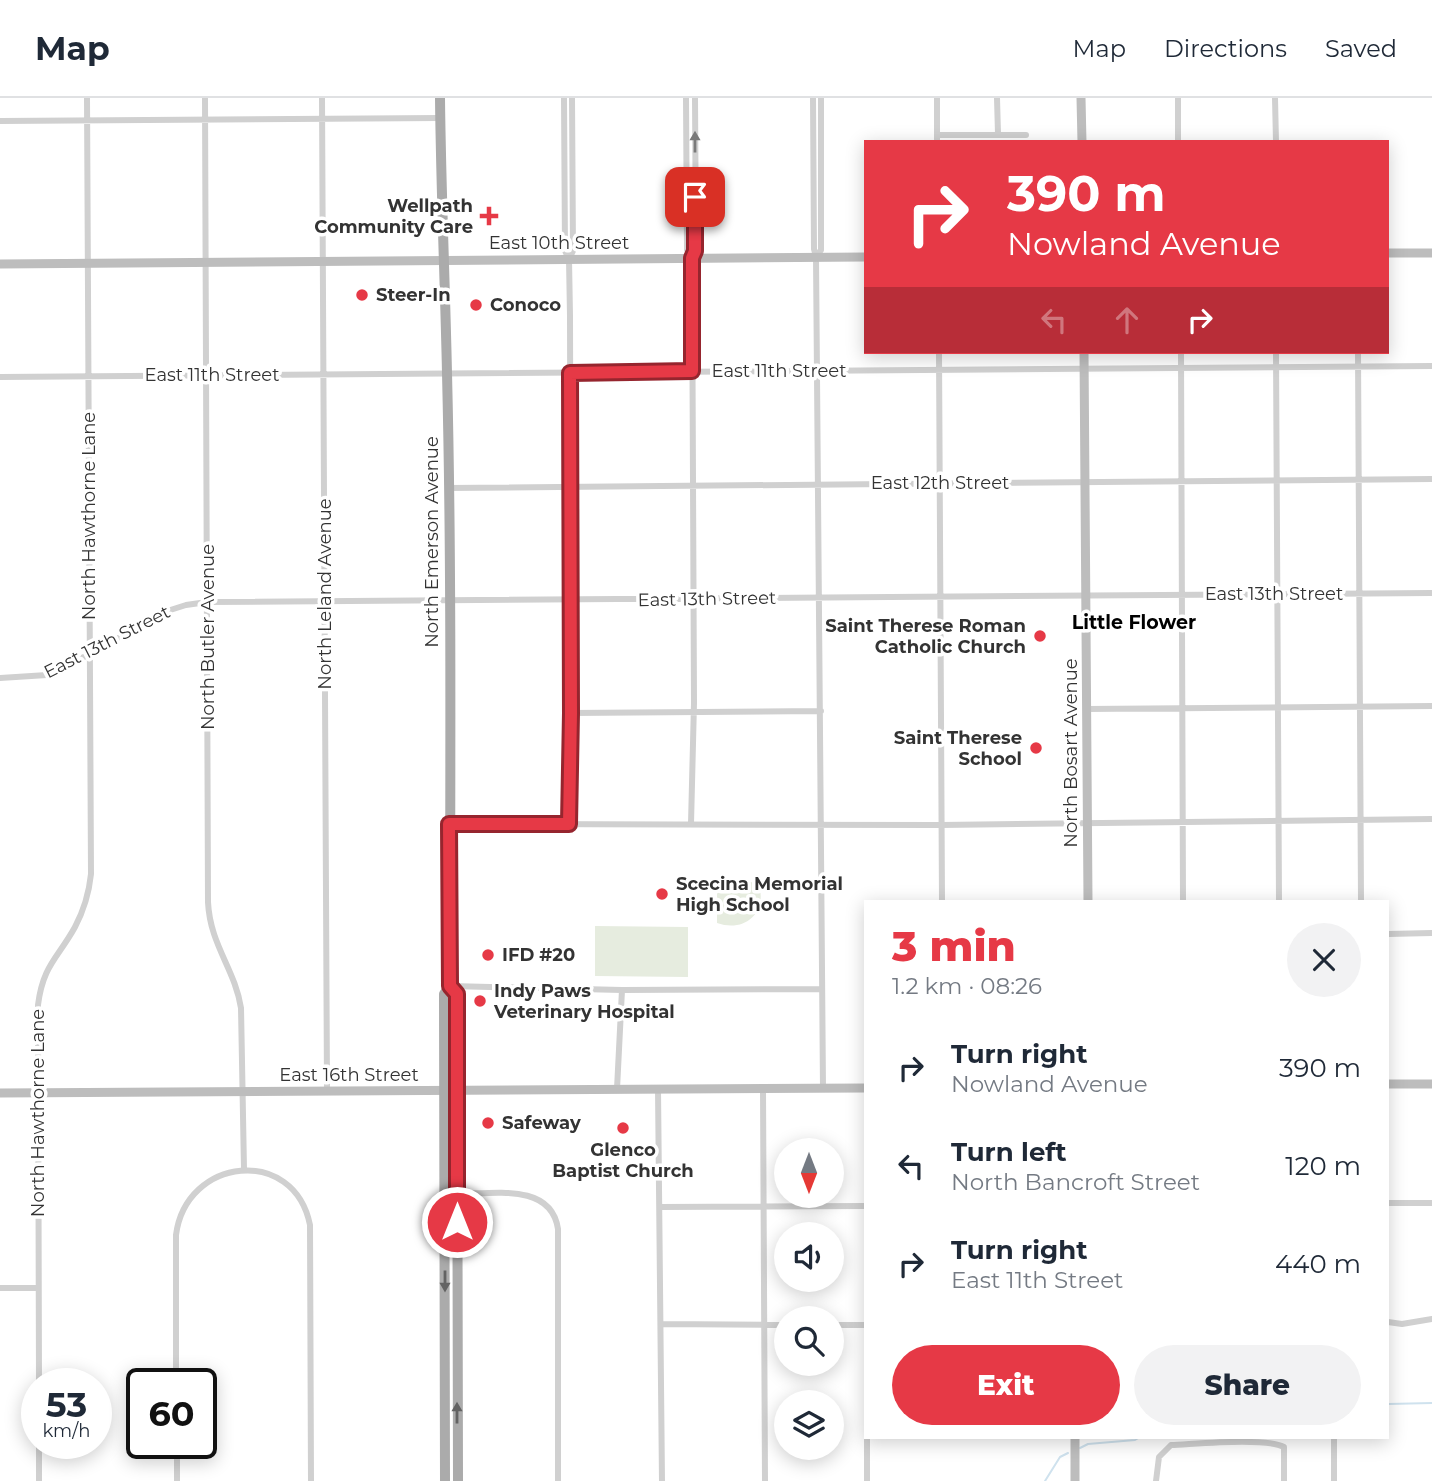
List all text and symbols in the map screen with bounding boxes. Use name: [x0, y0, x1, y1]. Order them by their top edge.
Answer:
text: Map: [35, 28, 110, 68]
text: Map: [1073, 34, 1126, 63]
text: Directions: [1164, 34, 1287, 63]
text: Saved: [1325, 34, 1397, 63]
one-way arrow: [689, 130, 701, 152]
text: 390 m: [1007, 164, 1166, 223]
pin: [665, 167, 725, 227]
icon: right: [892, 168, 983, 259]
icon: arrive: [676, 178, 714, 216]
place label: Wellpath Community Care: [314, 195, 473, 238]
marker: Wellpath Community Care: [479, 206, 499, 226]
text: Nowland Avenue: [1007, 224, 1281, 263]
street label: East 10th Street: [489, 232, 629, 254]
place label: Steer-In: [376, 284, 451, 306]
marker: Steer-In: [354, 287, 370, 303]
place label: Conoco: [490, 294, 561, 316]
marker: Conoco: [468, 297, 484, 313]
icon: left: [1035, 301, 1073, 339]
icon: ahead: [1108, 301, 1146, 339]
icon: right: [1181, 301, 1219, 339]
street label: East 11th Street: [712, 360, 846, 382]
street label: East 11th Street: [145, 364, 279, 386]
street label: North Hawthorne Lane: [78, 412, 100, 620]
street label: North Emerson Avenue: [421, 436, 443, 648]
street label: East 12th Street: [871, 472, 1009, 494]
street label: North Leland Avenue: [314, 498, 336, 690]
street label: North Butler Avenue: [197, 544, 219, 730]
street label: East 13th Street: [1205, 583, 1343, 605]
street label: East 13th Street: [638, 587, 776, 611]
street label: East 13th Street: [40, 601, 174, 683]
district label: Little Flower: [1072, 611, 1196, 634]
place label: Saint Therese Roman Catholic Church: [825, 615, 1026, 658]
marker: Saint Therese Roman Catholic Church: [1032, 628, 1048, 644]
street label: North Bosart Avenue: [1060, 658, 1082, 848]
place label: Saint Therese School: [894, 727, 1022, 770]
marker: Saint Therese School: [1028, 740, 1044, 756]
place label: Scecina Memorial High School: [676, 873, 843, 916]
marker: Scecina Memorial High School: [654, 886, 670, 902]
text: 3 min: [892, 920, 1016, 972]
button: close: [1287, 923, 1361, 997]
place label: IFD #20: [502, 944, 575, 966]
marker: IFD #20: [480, 947, 496, 963]
text: 1.2 km · 08:26: [892, 972, 1042, 1000]
place label: Indy Paws Veterinary Hospital: [493, 980, 675, 1023]
marker: Indy Paws Veterinary Hospital: [472, 993, 488, 1009]
street label: North Hawthorne Lane: [27, 1009, 49, 1217]
text: Turn right: [951, 1038, 1087, 1070]
icon: right: [892, 1049, 930, 1087]
text: 390 m: [1279, 1052, 1361, 1084]
street label: East 16th Street: [279, 1064, 419, 1086]
text: Nowland Avenue: [951, 1070, 1148, 1098]
place label: Safeway: [502, 1112, 581, 1134]
marker: Safeway: [480, 1115, 496, 1131]
marker: Glenco Baptist Church: [615, 1120, 631, 1136]
text: Turn left: [951, 1136, 1067, 1168]
north arrow: [774, 1138, 844, 1208]
map controls: [774, 1138, 844, 1460]
place label: Glenco Baptist Church: [552, 1139, 694, 1182]
icon: left: [892, 1147, 930, 1185]
text: 120 m: [1285, 1150, 1361, 1182]
text: North Bancroft Street: [951, 1168, 1200, 1196]
position arrow: [420, 1185, 494, 1259]
button: sound: [774, 1222, 844, 1292]
text: Turn right: [951, 1234, 1087, 1266]
icon: right: [892, 1245, 930, 1283]
text: 440 m: [1275, 1248, 1361, 1280]
text: East 11th Street: [951, 1266, 1123, 1294]
one-way arrow: [439, 1270, 451, 1292]
button: search: [774, 1306, 844, 1376]
button: Exit: [892, 1345, 1120, 1425]
button: Share: [1134, 1345, 1361, 1425]
speed limit sign: 60: [126, 1368, 217, 1459]
text: 53: [46, 1383, 87, 1426]
button: layers: [774, 1390, 844, 1460]
one-way arrow: [451, 1402, 463, 1424]
text: km/h: [42, 1420, 91, 1442]

